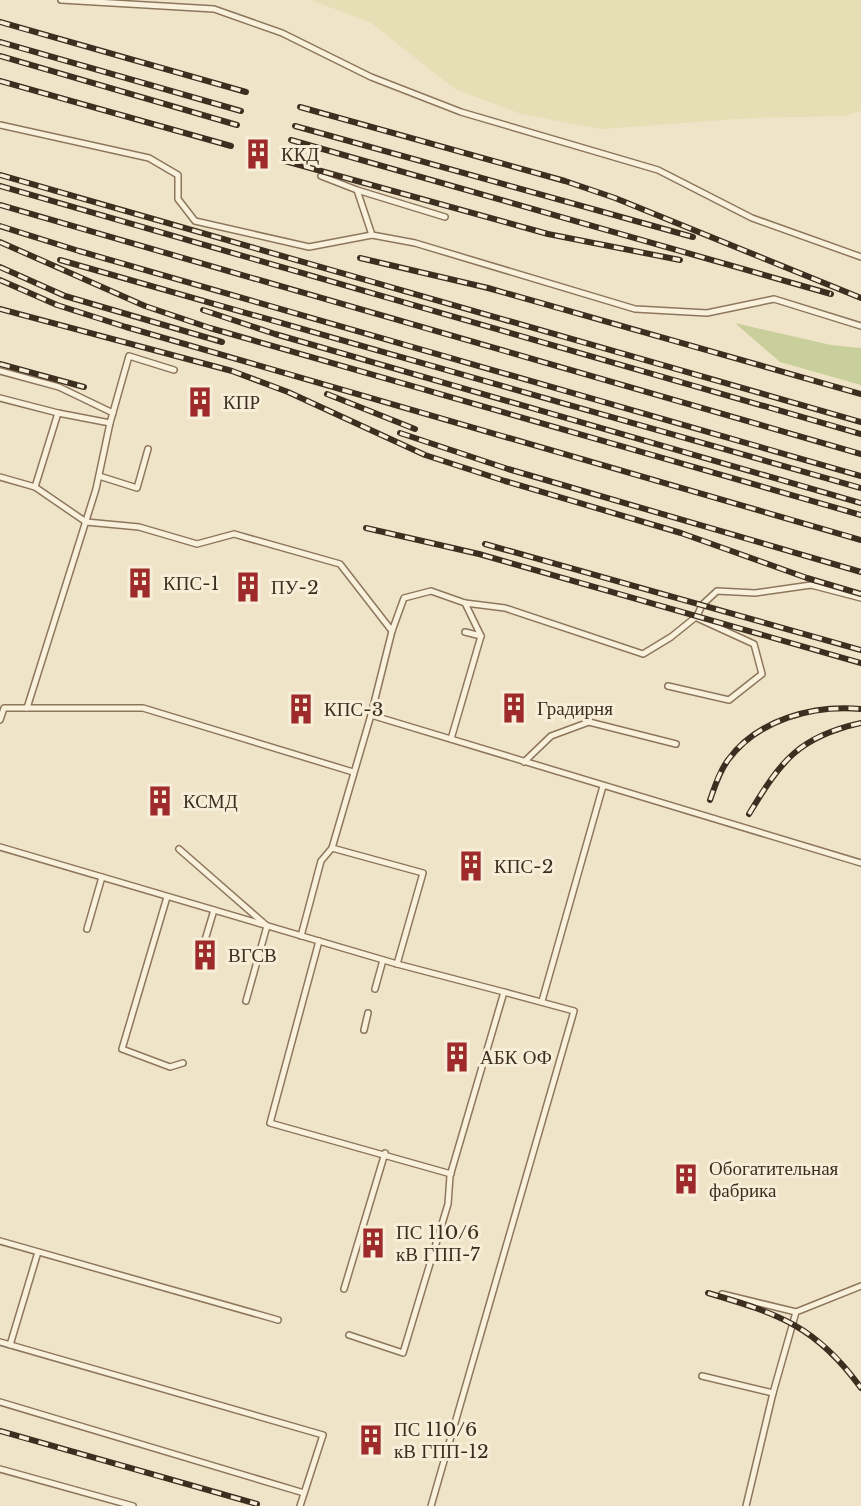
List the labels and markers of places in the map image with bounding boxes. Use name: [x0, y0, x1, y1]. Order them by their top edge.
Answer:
building icon: ККД: [241, 137, 275, 171]
place label: ККД: [281, 143, 319, 166]
building icon: КПР: [183, 385, 217, 419]
place label: КПР: [223, 391, 260, 414]
building icon: КПС-1: [123, 566, 157, 600]
building icon: ПУ-2: [231, 570, 265, 604]
place label: КПС-1: [163, 572, 219, 595]
place label: ПУ-2: [271, 576, 319, 599]
building icon: Градирня: [497, 691, 531, 725]
building icon: КПС-3: [284, 692, 318, 726]
place label: Градирня: [537, 697, 613, 720]
place label: КПС-3: [324, 698, 384, 721]
building icon: КСМД: [143, 784, 177, 818]
place label: КСМД: [183, 790, 238, 813]
building icon: КПС-2: [454, 849, 488, 883]
place label: КПС-2: [494, 855, 554, 878]
building icon: ВГСВ: [188, 938, 222, 972]
place label: ВГСВ: [228, 944, 277, 967]
building icon: АБК ОФ: [440, 1040, 474, 1074]
place label: АБК ОФ: [480, 1046, 552, 1069]
place label: Обогатительная фабрика: [709, 1157, 839, 1202]
building icon: Обогатительная фабрика: [669, 1162, 703, 1196]
place label: ПС 110/6 кВ ГПП-7: [396, 1221, 480, 1266]
building icon: ПС 110/6 кВ ГПП-7: [356, 1226, 390, 1260]
place label: ПС 110/6 кВ ГПП-12: [394, 1418, 489, 1463]
building icon: ПС 110/6 кВ ГПП-12: [354, 1423, 388, 1457]

